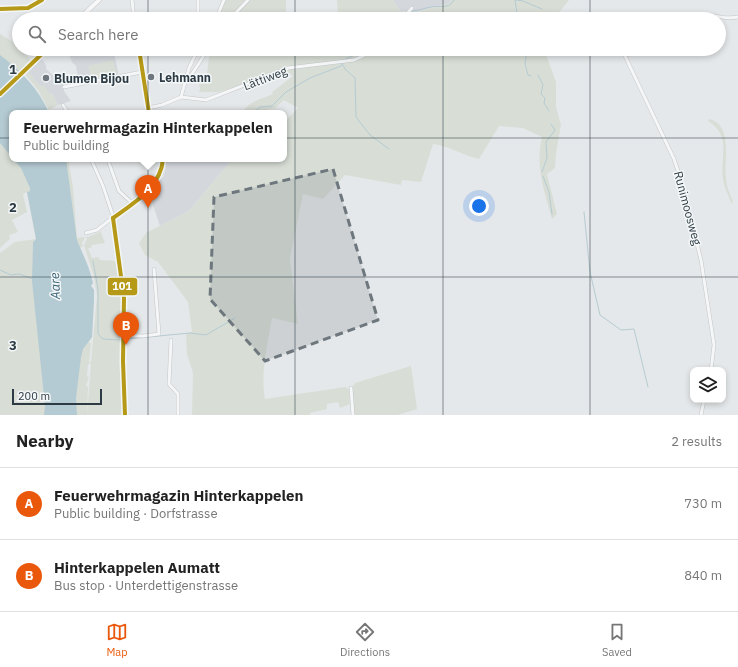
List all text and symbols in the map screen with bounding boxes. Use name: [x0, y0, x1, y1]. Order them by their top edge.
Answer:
search box: [12, 12, 726, 56]
icon: search: [26, 23, 48, 45]
text: Search here: [58, 25, 138, 44]
text: 1: [9, 61, 17, 78]
street label: Lättiweg: [241, 63, 290, 93]
place label: Lehmann: [159, 70, 211, 85]
place label: Blumen Bijou: [54, 71, 129, 86]
marker: Lehmann: [146, 72, 156, 82]
marker: Blumen Bijou: [41, 73, 51, 83]
popup: [9, 110, 287, 162]
text: Feuerwehrmagazin Hinterkappelen: [23, 118, 273, 137]
text: Public building: [23, 137, 109, 154]
street label: Runimoosweg: [671, 169, 705, 247]
pin: A: [135, 175, 161, 208]
your location: [469, 196, 489, 216]
text: 2: [9, 199, 17, 216]
water label: Aare: [46, 272, 64, 301]
line badge: 101: [107, 277, 138, 296]
text: 101: [112, 279, 132, 293]
pin: B: [113, 312, 139, 345]
text: 3: [9, 337, 17, 354]
map controls: [690, 367, 726, 403]
button: layers: [690, 367, 726, 403]
scale bar: [12, 387, 102, 406]
text: 200 m: [18, 389, 50, 403]
text: Nearby: [16, 430, 74, 452]
text: 2 results: [671, 433, 722, 450]
text: Feuerwehrmagazin Hinterkappelen: [54, 486, 303, 505]
text: A: [25, 495, 33, 512]
text: 730 m: [684, 495, 722, 512]
text: Public building · Dorfstrasse: [54, 505, 218, 522]
text: Hinterkappelen Aumatt: [54, 558, 220, 577]
text: B: [25, 567, 33, 584]
text: 840 m: [684, 567, 722, 584]
text: Bus stop · Unterdettigenstrasse: [54, 577, 238, 594]
tab: Map: [106, 621, 128, 659]
tab: Directions: [340, 621, 390, 659]
tab: Saved: [602, 621, 632, 659]

